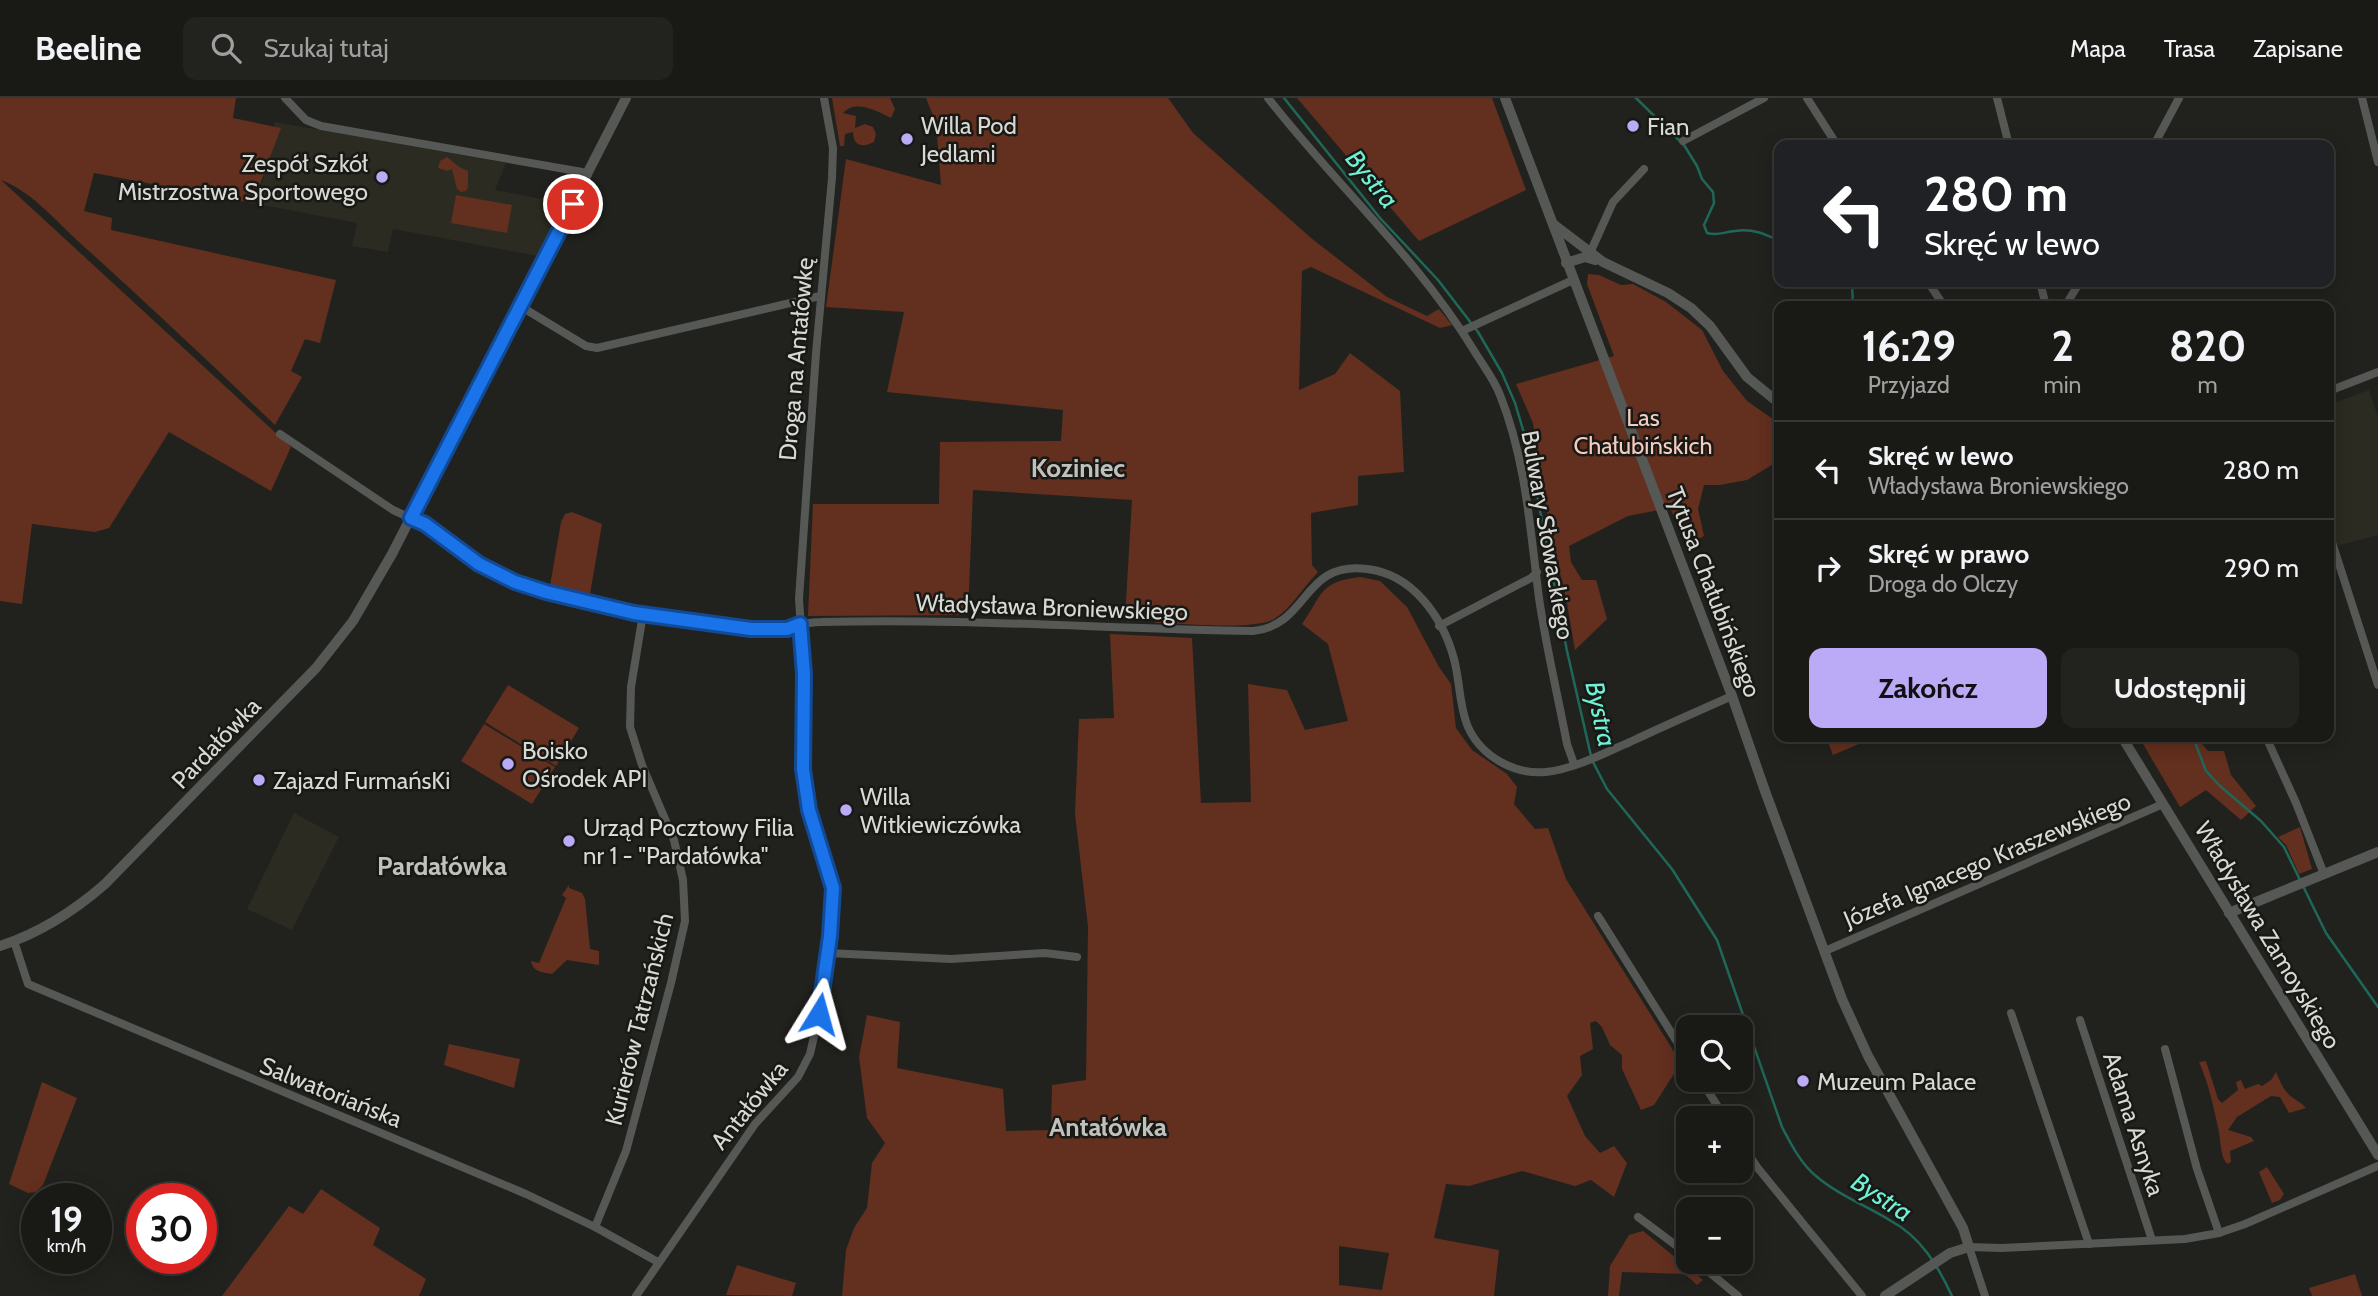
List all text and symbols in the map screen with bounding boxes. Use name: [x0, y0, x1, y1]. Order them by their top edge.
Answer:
search box: [183, 17, 673, 80]
text: Beeline: [35, 28, 141, 68]
icon: search: [207, 29, 245, 67]
text: Szukaj tutaj: [263, 32, 389, 64]
text: Mapa: [2070, 34, 2126, 63]
text: Trasa: [2164, 34, 2215, 63]
text: Zapisane: [2253, 34, 2343, 63]
place label: Willa Pod Jedlami: [920, 111, 1017, 168]
place label: Fian: [1647, 112, 1689, 141]
marker: Fian: [1625, 118, 1641, 134]
marker: Willa Pod Jedlami: [899, 131, 915, 147]
water label: Bystra: [1339, 143, 1405, 215]
place label: Zespół Szkół Mistrzostwa Sportowego: [118, 149, 368, 206]
text: 280 m: [1924, 164, 2068, 223]
icon: left: [1809, 168, 1900, 259]
marker: Zespół Szkół Mistrzostwa Sportowego: [374, 169, 390, 185]
pin: [543, 174, 603, 234]
icon: arrive: [554, 185, 592, 223]
text: Skręć w lewo: [1924, 224, 2100, 263]
street label: Droga na Antałówkę: [773, 256, 819, 462]
text: 16:29: [1862, 320, 1956, 372]
text: 2: [2051, 320, 2074, 372]
text: 820: [2169, 320, 2246, 372]
text: Przyjazd: [1868, 371, 1950, 399]
text: min: [2044, 371, 2081, 399]
text: m: [2198, 371, 2218, 399]
park label: Las Chałubińskich: [1573, 403, 1713, 460]
street label: Bulwary Słowackiego: [1515, 428, 1581, 642]
text: Skręć w lewo: [1868, 440, 2014, 472]
icon: left: [1809, 451, 1847, 489]
district label: Koziniec: [1031, 452, 1125, 484]
text: 280 m: [2223, 454, 2299, 486]
text: Władysława Broniewskiego: [1868, 472, 2129, 500]
street label: Tytusa Chałubińskiego: [1661, 483, 1767, 701]
text: Skręć w prawo: [1868, 538, 2029, 570]
icon: right: [1809, 549, 1847, 587]
text: 290 m: [2224, 552, 2299, 584]
text: Droga do Olczy: [1868, 570, 2018, 598]
street label: Władysława Broniewskiego: [915, 588, 1189, 626]
button: Zakończ: [1809, 648, 2047, 728]
button: Udostępnij: [2061, 648, 2299, 728]
water label: Bystra: [1578, 678, 1624, 750]
street label: Pardałówka: [166, 691, 267, 795]
place label: Boisko Ośrodek API: [522, 736, 647, 793]
marker: Boisko Ośrodek API: [500, 756, 516, 772]
place label: Zajazd FurmańsKi: [273, 766, 450, 795]
marker: Zajazd FurmańsKi: [251, 772, 267, 788]
place label: Willa Witkiewiczówka: [860, 782, 1021, 839]
street label: Józefa Ignacego Kraszewskiego: [1838, 786, 2135, 934]
marker: Willa Witkiewiczówka: [838, 802, 854, 818]
place label: Urząd Pocztowy Filia nr 1 - "Pardałówka": [583, 813, 794, 870]
street label: Władysława Zamoyskiego: [2189, 816, 2347, 1054]
marker: Urząd Pocztowy Filia nr 1 - "Pardałówka": [561, 833, 577, 849]
district label: Pardałówka: [377, 850, 507, 882]
street label: Kurierów Tatrzańskich: [599, 910, 679, 1128]
position arrow: [782, 977, 856, 1051]
map controls: [1676, 1015, 1753, 1274]
button: search: [1676, 1015, 1753, 1092]
street label: Adama Asnyka: [2097, 1048, 2171, 1200]
street label: Salwatoriańska: [256, 1050, 407, 1134]
street label: Antałówka: [704, 1054, 794, 1155]
place label: Muzeum Palace: [1817, 1067, 1976, 1096]
marker: Muzeum Palace: [1795, 1073, 1811, 1089]
button: +: [1676, 1106, 1753, 1183]
district label: Antałówka: [1049, 1111, 1167, 1143]
water label: Bystra: [1846, 1166, 1918, 1228]
speed limit sign: 30: [126, 1183, 217, 1274]
button: −: [1676, 1197, 1753, 1274]
text: 19: [50, 1198, 83, 1241]
text: km/h: [47, 1235, 86, 1257]

